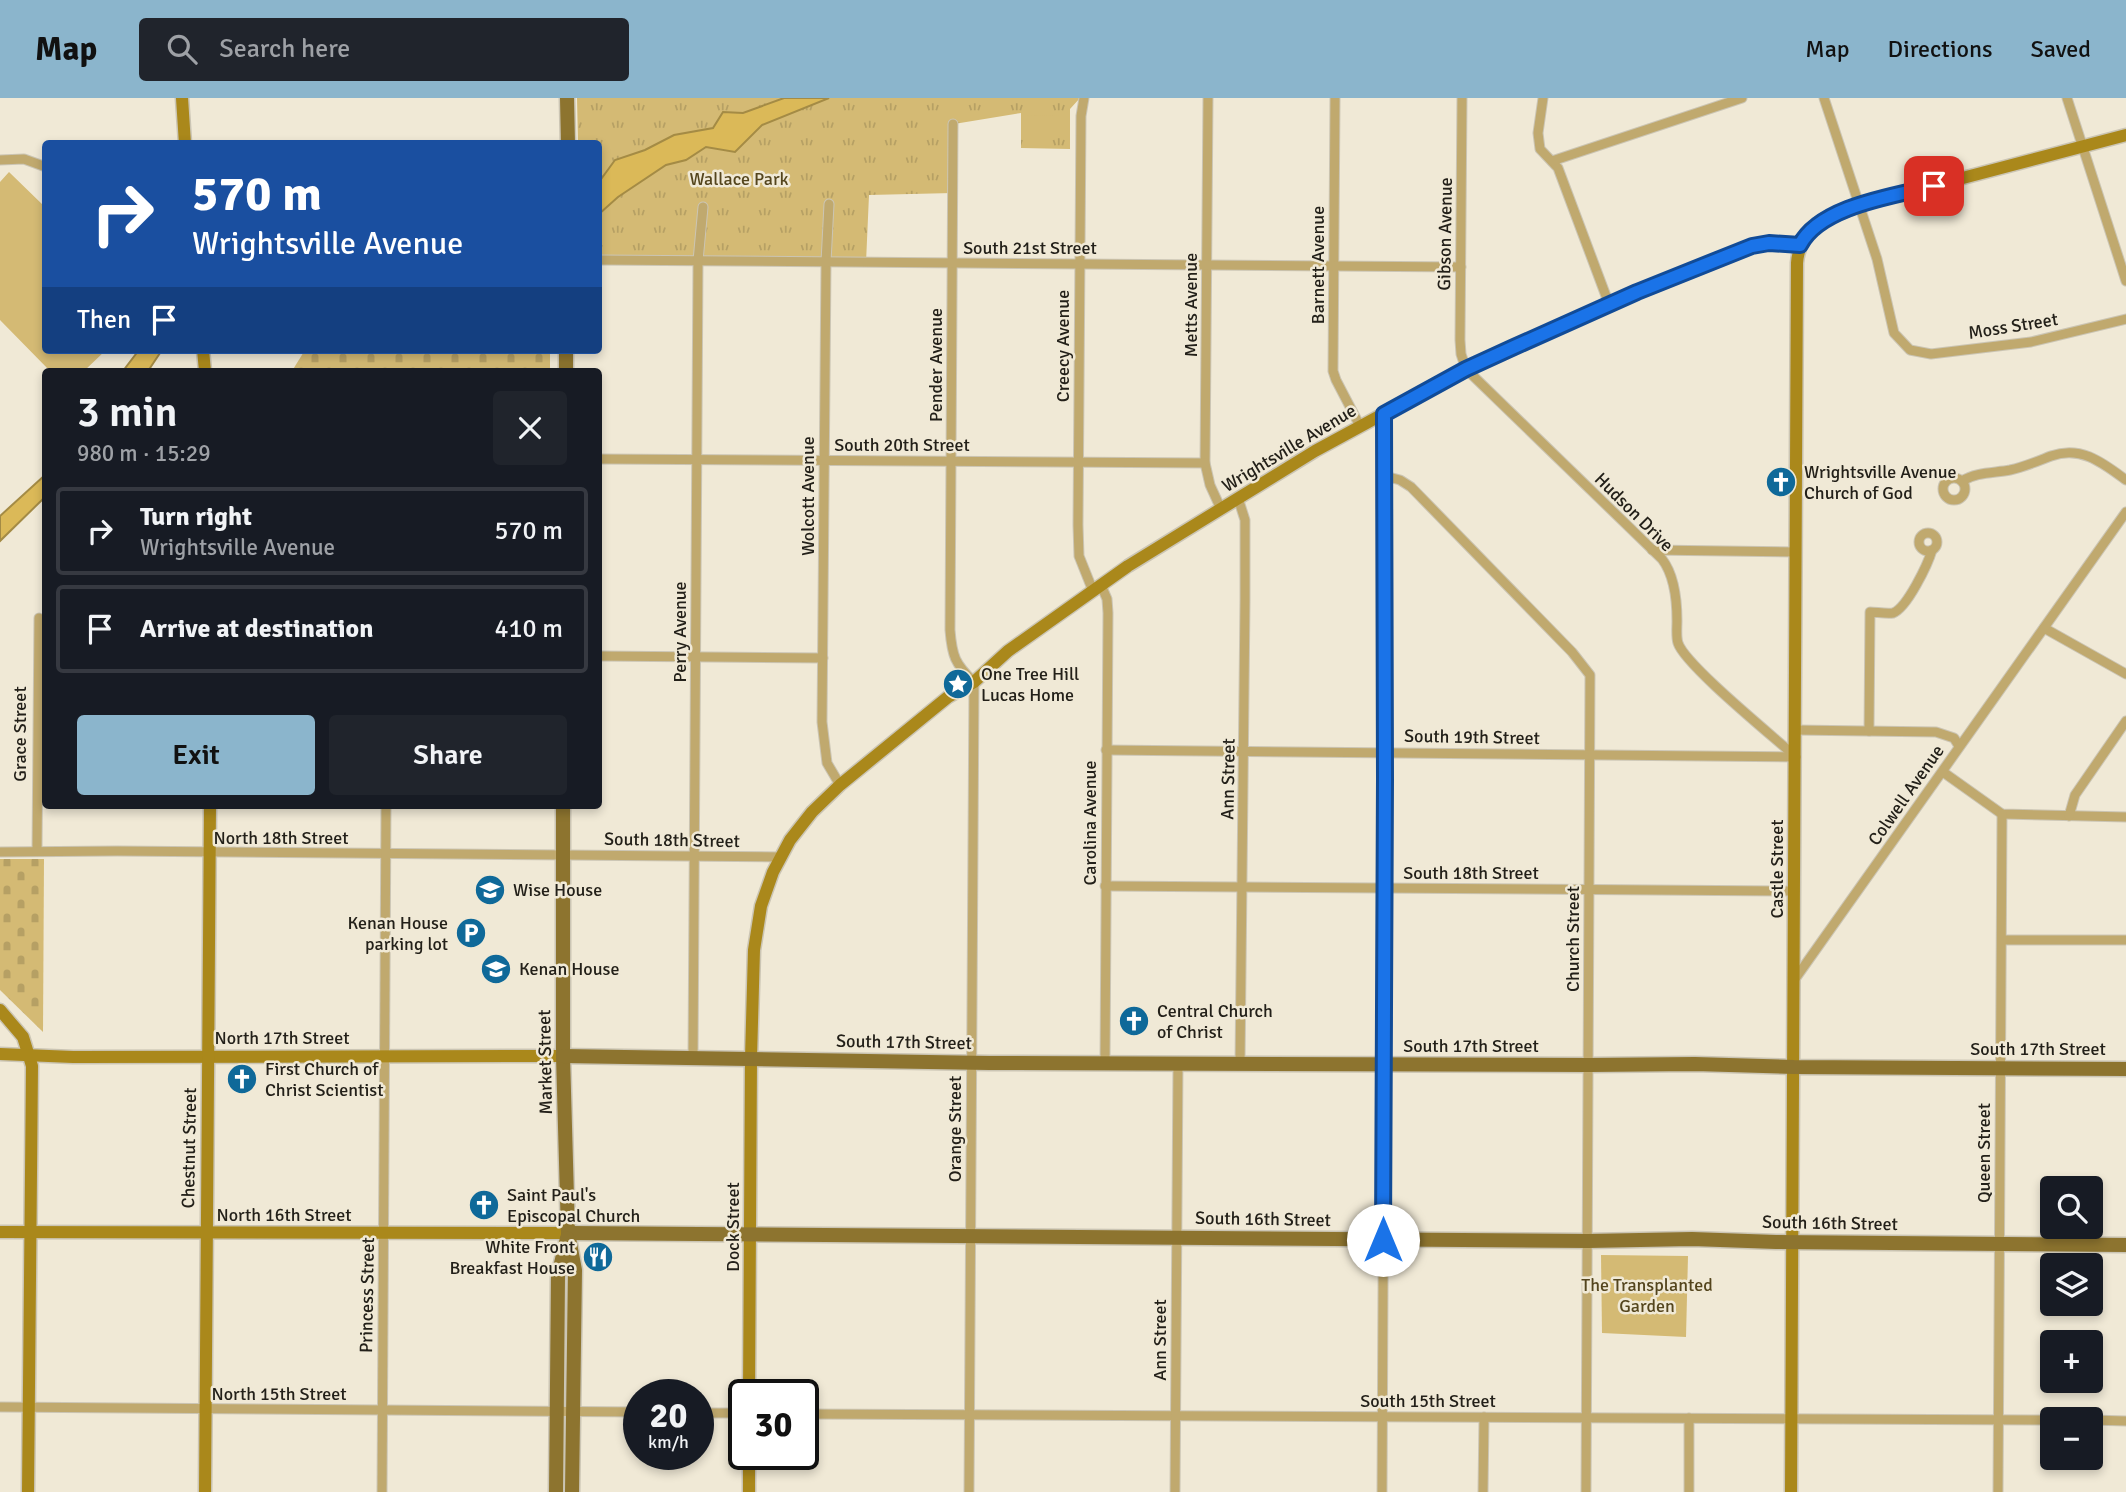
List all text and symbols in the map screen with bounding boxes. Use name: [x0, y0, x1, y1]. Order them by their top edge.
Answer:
search box: [139, 18, 629, 81]
text: Map: [35, 29, 97, 70]
icon: search: [163, 30, 201, 68]
text: Search here: [219, 33, 350, 65]
text: Map: [1805, 34, 1850, 64]
text: Directions: [1888, 34, 1993, 64]
text: Saved: [2031, 34, 2091, 64]
pin: [1904, 156, 1964, 216]
text: 570 m: [192, 164, 322, 224]
icon: arrive: [1915, 167, 1953, 205]
icon: right: [77, 168, 168, 259]
park label: Wallace Park: [689, 168, 789, 190]
street label: Gibson Avenue: [1433, 177, 1457, 291]
street label: Barnett Avenue: [1307, 206, 1329, 324]
text: Wrightsville Avenue: [192, 224, 463, 263]
street label: South 21st Street: [963, 237, 1097, 259]
street label: Metts Avenue: [1180, 253, 1202, 357]
street label: Creecy Avenue: [1052, 290, 1074, 402]
icon: arrive: [145, 301, 183, 339]
text: Then: [77, 304, 131, 336]
street label: Pender Avenue: [925, 308, 947, 422]
street label: Moss Street: [1967, 308, 2059, 344]
text: 3 min: [77, 387, 178, 438]
button: close: [493, 391, 567, 465]
street label: Wrightsville Avenue: [1218, 399, 1360, 497]
street label: South 20th Street: [834, 434, 970, 456]
street label: Wolcott Avenue: [797, 436, 819, 556]
text: 980 m · 15:29: [77, 439, 211, 468]
place label: Wrightsville Avenue Church of God: [1804, 461, 1957, 504]
church icon: Wrightsville Avenue Church of God: [1764, 465, 1798, 499]
street label: Hudson Drive: [1590, 468, 1678, 556]
text: Turn right: [140, 501, 252, 533]
icon: right: [81, 512, 119, 550]
text: 570 m: [494, 515, 563, 547]
text: Wrightsville Avenue: [140, 533, 335, 562]
street label: Perry Avenue: [669, 581, 691, 683]
icon: arrive: [81, 610, 119, 648]
text: Arrive at destination: [140, 613, 373, 645]
text: 410 m: [494, 613, 563, 645]
place label: One Tree Hill Lucas Home: [981, 663, 1079, 706]
place icon: One Tree Hill Lucas Home: [941, 667, 975, 701]
street label: Grace Street: [9, 686, 31, 782]
button: Exit: [77, 715, 315, 795]
button: Share: [329, 715, 567, 795]
street label: South 19th Street: [1404, 725, 1540, 749]
street label: Ann Street: [1216, 738, 1240, 820]
street label: Colwell Avenue: [1863, 740, 1949, 850]
street label: Carolina Avenue: [1079, 761, 1101, 885]
street label: Castle Street: [1766, 819, 1788, 919]
street label: North 18th Street: [213, 827, 349, 849]
street label: South 18th Street: [604, 828, 740, 852]
street label: South 18th Street: [1403, 862, 1539, 884]
school or university icon: Wise House: [473, 873, 507, 907]
place label: Wise House: [513, 879, 602, 901]
street label: Church Street: [1562, 886, 1584, 992]
place label: Kenan House parking lot: [348, 912, 448, 955]
parking icon: Kenan House parking lot: [454, 916, 488, 950]
school or university icon: Kenan House: [479, 952, 513, 986]
place label: Kenan House: [519, 958, 619, 980]
place label: Central Church of Christ: [1157, 1000, 1273, 1043]
church icon: Central Church of Christ: [1117, 1004, 1151, 1038]
street label: Market Street: [533, 1009, 557, 1115]
street label: North 17th Street: [214, 1027, 350, 1049]
street label: South 17th Street: [836, 1030, 972, 1054]
street label: South 17th Street: [1403, 1035, 1539, 1057]
street label: South 17th Street: [1970, 1038, 2106, 1060]
place label: First Church of Christ Scientist: [265, 1058, 383, 1101]
church icon: First Church of Christ Scientist: [225, 1062, 259, 1096]
street label: Orange Street: [944, 1076, 966, 1182]
street label: Chestnut Street: [177, 1087, 201, 1209]
street label: Queen Street: [1973, 1103, 1995, 1203]
map controls: [2040, 1176, 2103, 1470]
button: search: [2040, 1176, 2103, 1239]
street label: Dock Street: [722, 1182, 744, 1272]
place label: Saint Paul's Episcopal Church: [507, 1184, 640, 1227]
church icon: Saint Paul's Episcopal Church: [467, 1188, 501, 1222]
position arrow: [1346, 1203, 1420, 1277]
street label: North 16th Street: [216, 1204, 352, 1226]
street label: South 16th Street: [1195, 1207, 1331, 1231]
street label: South 16th Street: [1762, 1211, 1898, 1235]
place label: White Front Breakfast House: [449, 1236, 575, 1279]
street label: Princess Street: [355, 1237, 379, 1353]
restaurant icon: White Front Breakfast House: [581, 1240, 615, 1274]
button: layers: [2040, 1253, 2103, 1316]
park label: The Transplanted Garden: [1581, 1274, 1713, 1317]
street label: Ann Street: [1149, 1299, 1171, 1381]
button: +: [2040, 1330, 2103, 1393]
speed limit sign: 30: [728, 1379, 819, 1470]
street label: North 15th Street: [211, 1383, 347, 1405]
street label: South 15th Street: [1360, 1390, 1496, 1412]
text: 20: [650, 1394, 687, 1437]
button: −: [2040, 1407, 2103, 1470]
text: km/h: [648, 1431, 689, 1453]

